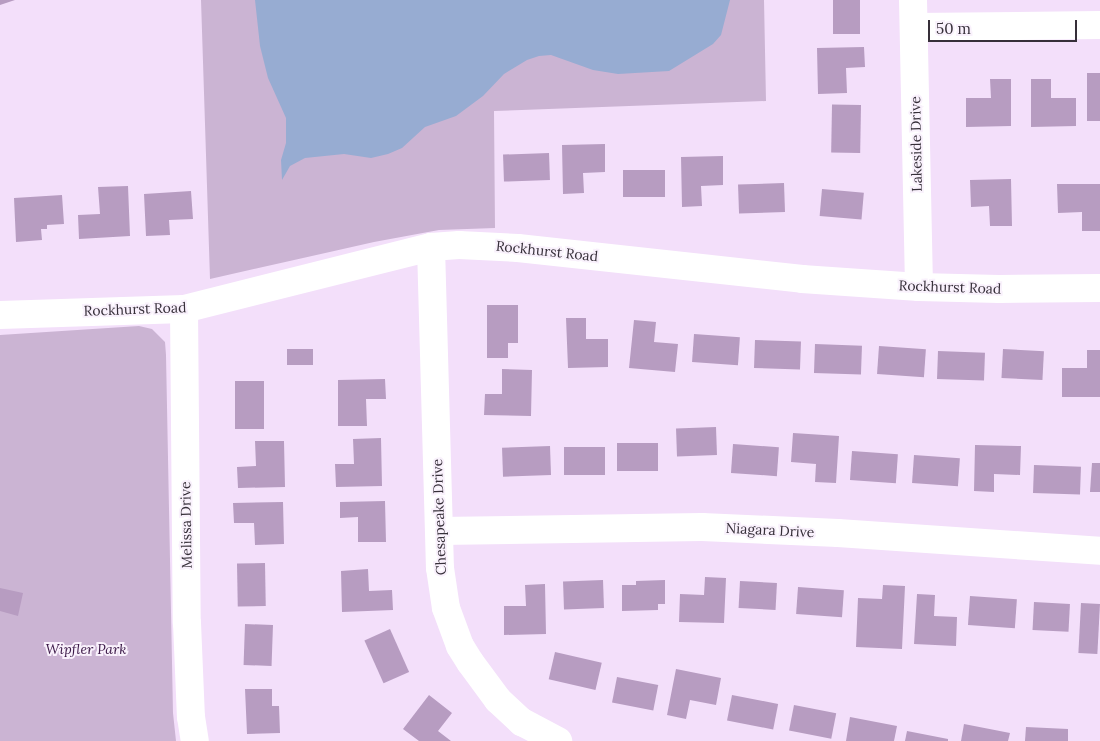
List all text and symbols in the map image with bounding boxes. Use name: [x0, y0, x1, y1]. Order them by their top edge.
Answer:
scale bar: [930, 10, 1079, 42]
text: 50 m: [936, 19, 971, 38]
street label: Lakeside Drive: [907, 96, 925, 192]
street label: Rockhurst Road: [495, 237, 599, 265]
street label: Rockhurst Road: [898, 277, 1002, 297]
street label: Rockhurst Road: [83, 299, 187, 319]
street label: Chesapeake Drive: [429, 459, 449, 575]
street label: Melissa Drive: [177, 481, 195, 569]
street label: Niagara Drive: [725, 519, 815, 541]
park label: Wipfler Park: [46, 641, 126, 657]

